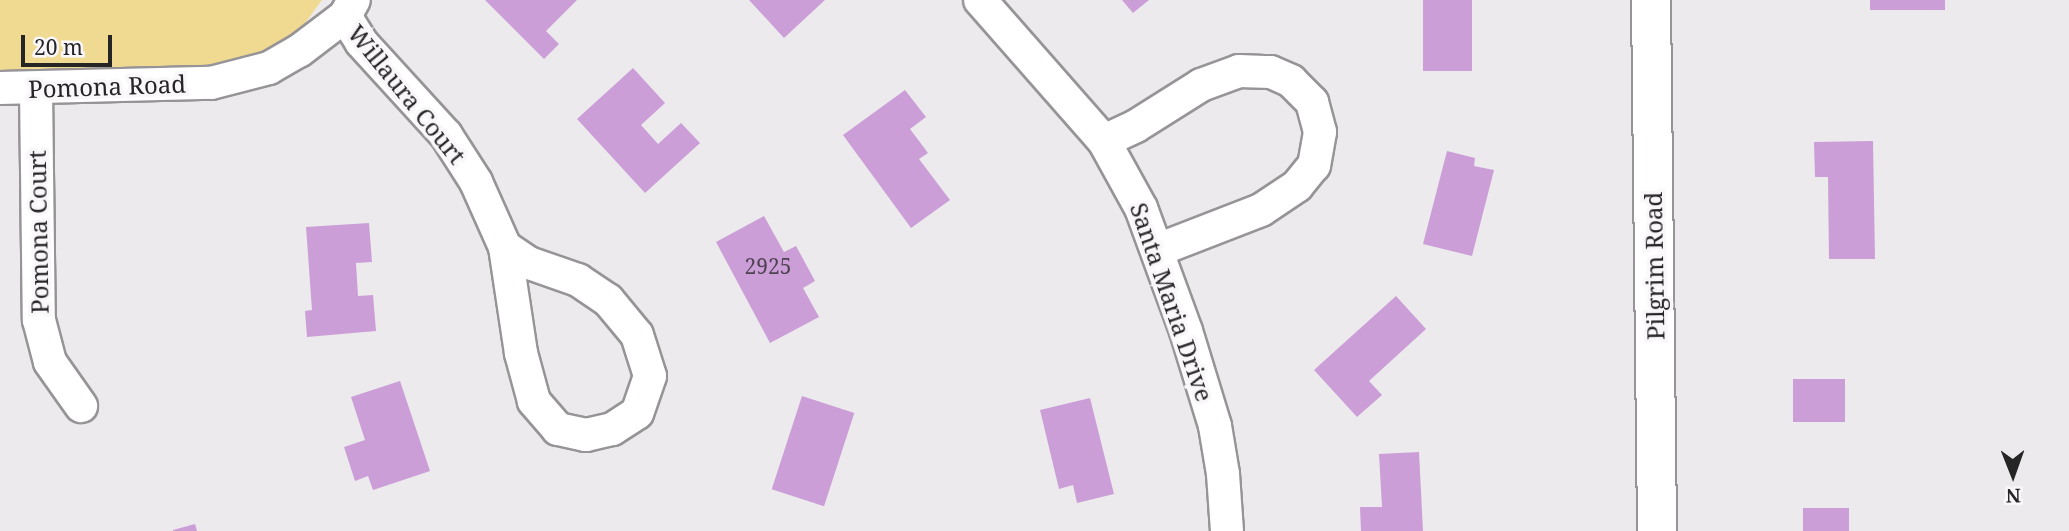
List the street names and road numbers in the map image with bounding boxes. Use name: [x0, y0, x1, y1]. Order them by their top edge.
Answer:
street label: Willaura Court: [342, 19, 472, 169]
street label: Pomona Road: [28, 69, 186, 103]
street label: Pomona Court: [22, 150, 54, 314]
street label: Pilgrim Road: [1638, 192, 1670, 340]
street label: Santa Maria Drive: [1124, 199, 1220, 405]

